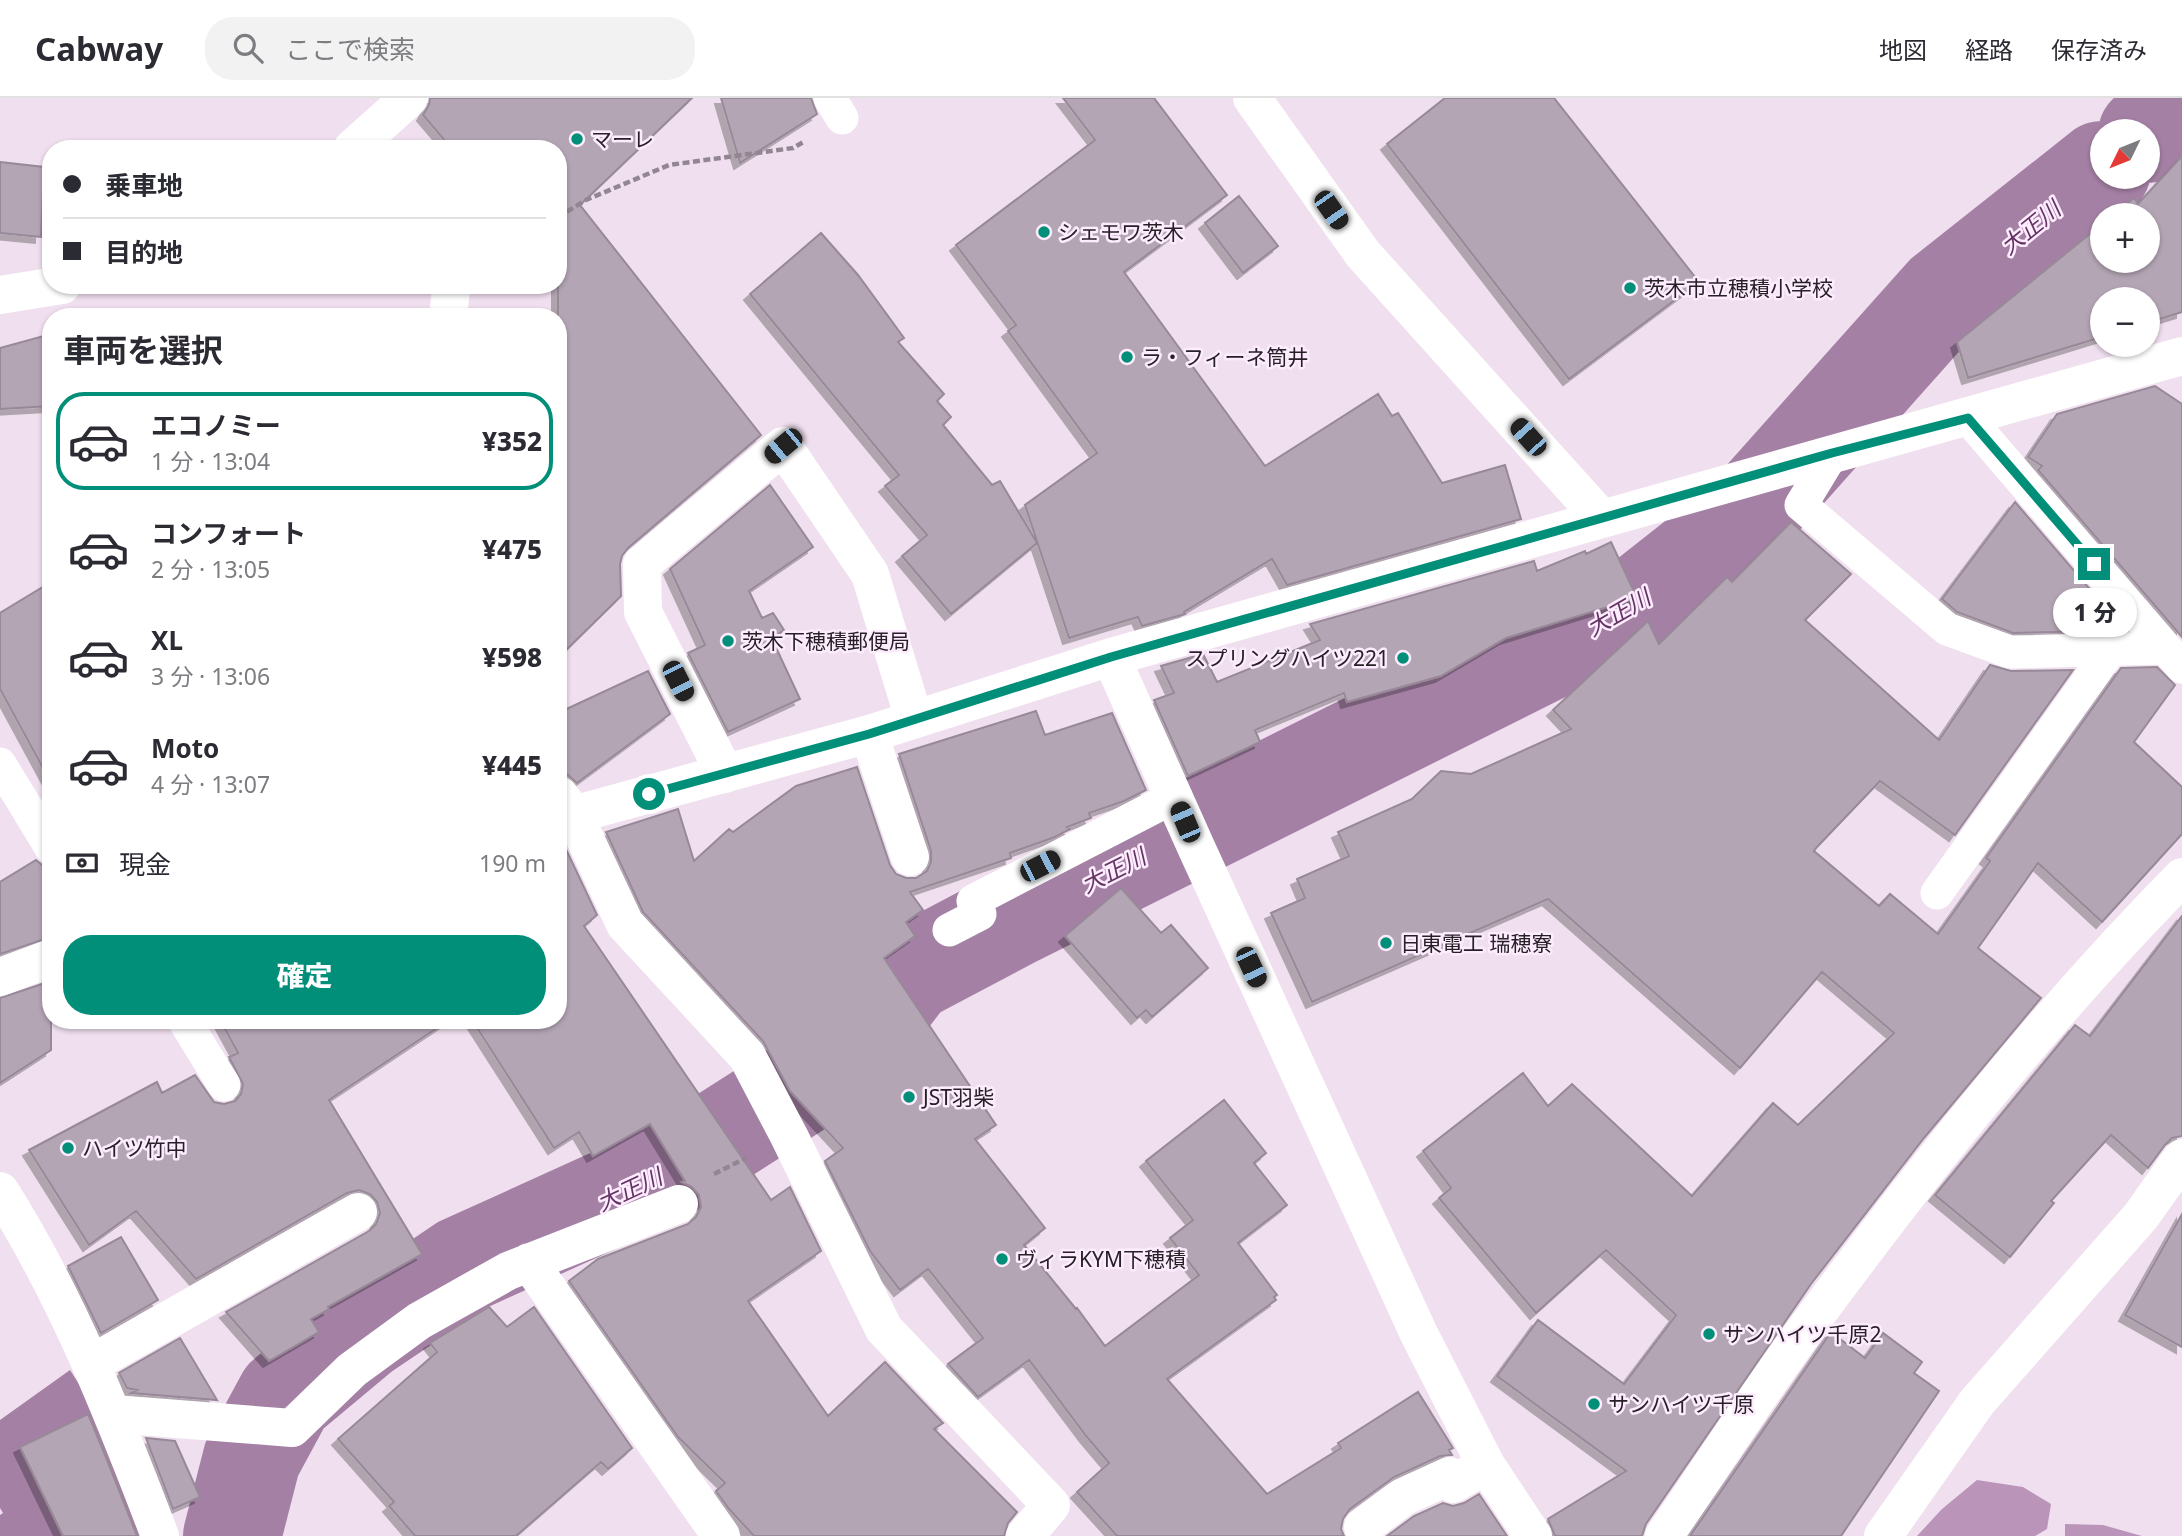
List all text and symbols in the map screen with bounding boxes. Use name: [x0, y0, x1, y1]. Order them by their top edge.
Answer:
search box: [205, 17, 695, 80]
text: Cabway: [35, 26, 163, 71]
icon: search: [229, 29, 267, 67]
text: ここで検索: [285, 31, 415, 67]
text: 地図: [1879, 33, 1927, 66]
text: 経路: [1965, 33, 2013, 66]
text: 保存済み: [2051, 33, 2147, 66]
north arrow: [2090, 119, 2160, 189]
map controls: [2090, 119, 2160, 357]
place label: マーレ: [591, 125, 654, 153]
marker: マーレ: [569, 131, 585, 147]
text: 乗車地: [105, 167, 183, 203]
car: [1311, 187, 1352, 233]
water label: 大正川: [1993, 191, 2069, 261]
button: +: [2090, 203, 2160, 273]
place label: シェモワ茨木: [1058, 218, 1184, 246]
marker: シェモワ茨木: [1036, 224, 1052, 240]
text: 目的地: [105, 234, 183, 270]
place label: 茨木市立穂積小学校: [1644, 274, 1833, 302]
marker: 茨木市立穂積小学校: [1622, 280, 1638, 296]
button: −: [2090, 287, 2160, 357]
text: 車両を選択: [63, 328, 223, 371]
place label: ラ・フィーネ筒井: [1141, 343, 1309, 371]
marker: ラ・フィーネ筒井: [1119, 349, 1135, 365]
text: エコノミー: [151, 407, 281, 443]
icon: car: [67, 410, 130, 473]
car: [1507, 414, 1550, 460]
text: ¥352: [482, 423, 542, 459]
car: [761, 424, 806, 468]
text: 1 分 · 13:04: [151, 445, 270, 477]
text: コンフォート: [151, 515, 306, 551]
icon: car: [67, 518, 130, 581]
text: ¥475: [482, 531, 542, 567]
route end: [2078, 548, 2110, 580]
text: 2 分 · 13:05: [151, 553, 270, 585]
water label: 大正川: [1580, 579, 1658, 643]
callout: 1 分: [2052, 588, 2136, 638]
text: 1 分: [2074, 596, 2116, 628]
text: XL: [151, 622, 183, 658]
icon: car: [67, 626, 130, 689]
place label: 茨木下穂積郵便局: [742, 627, 910, 655]
marker: 茨木下穂積郵便局: [720, 633, 736, 649]
text: ¥598: [482, 639, 542, 675]
place label: スプリングハイツ221: [1185, 644, 1389, 672]
marker: スプリングハイツ221: [1395, 650, 1411, 666]
car: [660, 658, 697, 704]
text: 3 分 · 13:06: [151, 660, 270, 692]
text: Moto: [151, 730, 219, 766]
icon: car: [67, 734, 130, 797]
text: ¥445: [482, 747, 542, 783]
text: 4 分 · 13:07: [151, 768, 270, 800]
route start: [633, 778, 665, 810]
car: [1168, 799, 1203, 845]
water label: 大正川: [1075, 839, 1154, 900]
icon: cash: [63, 844, 101, 882]
text: 現金: [119, 846, 171, 882]
text: 190 m: [479, 847, 546, 879]
car: [1017, 847, 1064, 885]
place label: 日東電工 瑞穂寮: [1400, 929, 1552, 957]
button: 確定: [63, 935, 546, 1015]
marker: 日東電工 瑞穂寮: [1378, 935, 1394, 951]
car: [1233, 944, 1270, 990]
place label: JST羽柴: [921, 1083, 994, 1111]
marker: JST羽柴: [901, 1089, 917, 1105]
place label: ハイツ竹中: [82, 1134, 187, 1162]
marker: ハイツ竹中: [60, 1140, 76, 1156]
water label: 大正川: [591, 1159, 670, 1218]
place label: ヴィラKYM下穂積: [1016, 1245, 1186, 1273]
marker: ヴィラKYM下穂積: [994, 1251, 1010, 1267]
place label: サンハイツ千原2: [1723, 1320, 1882, 1348]
marker: サンハイツ千原2: [1701, 1326, 1717, 1342]
place label: サンハイツ千原: [1608, 1390, 1755, 1418]
marker: サンハイツ千原: [1586, 1396, 1602, 1412]

